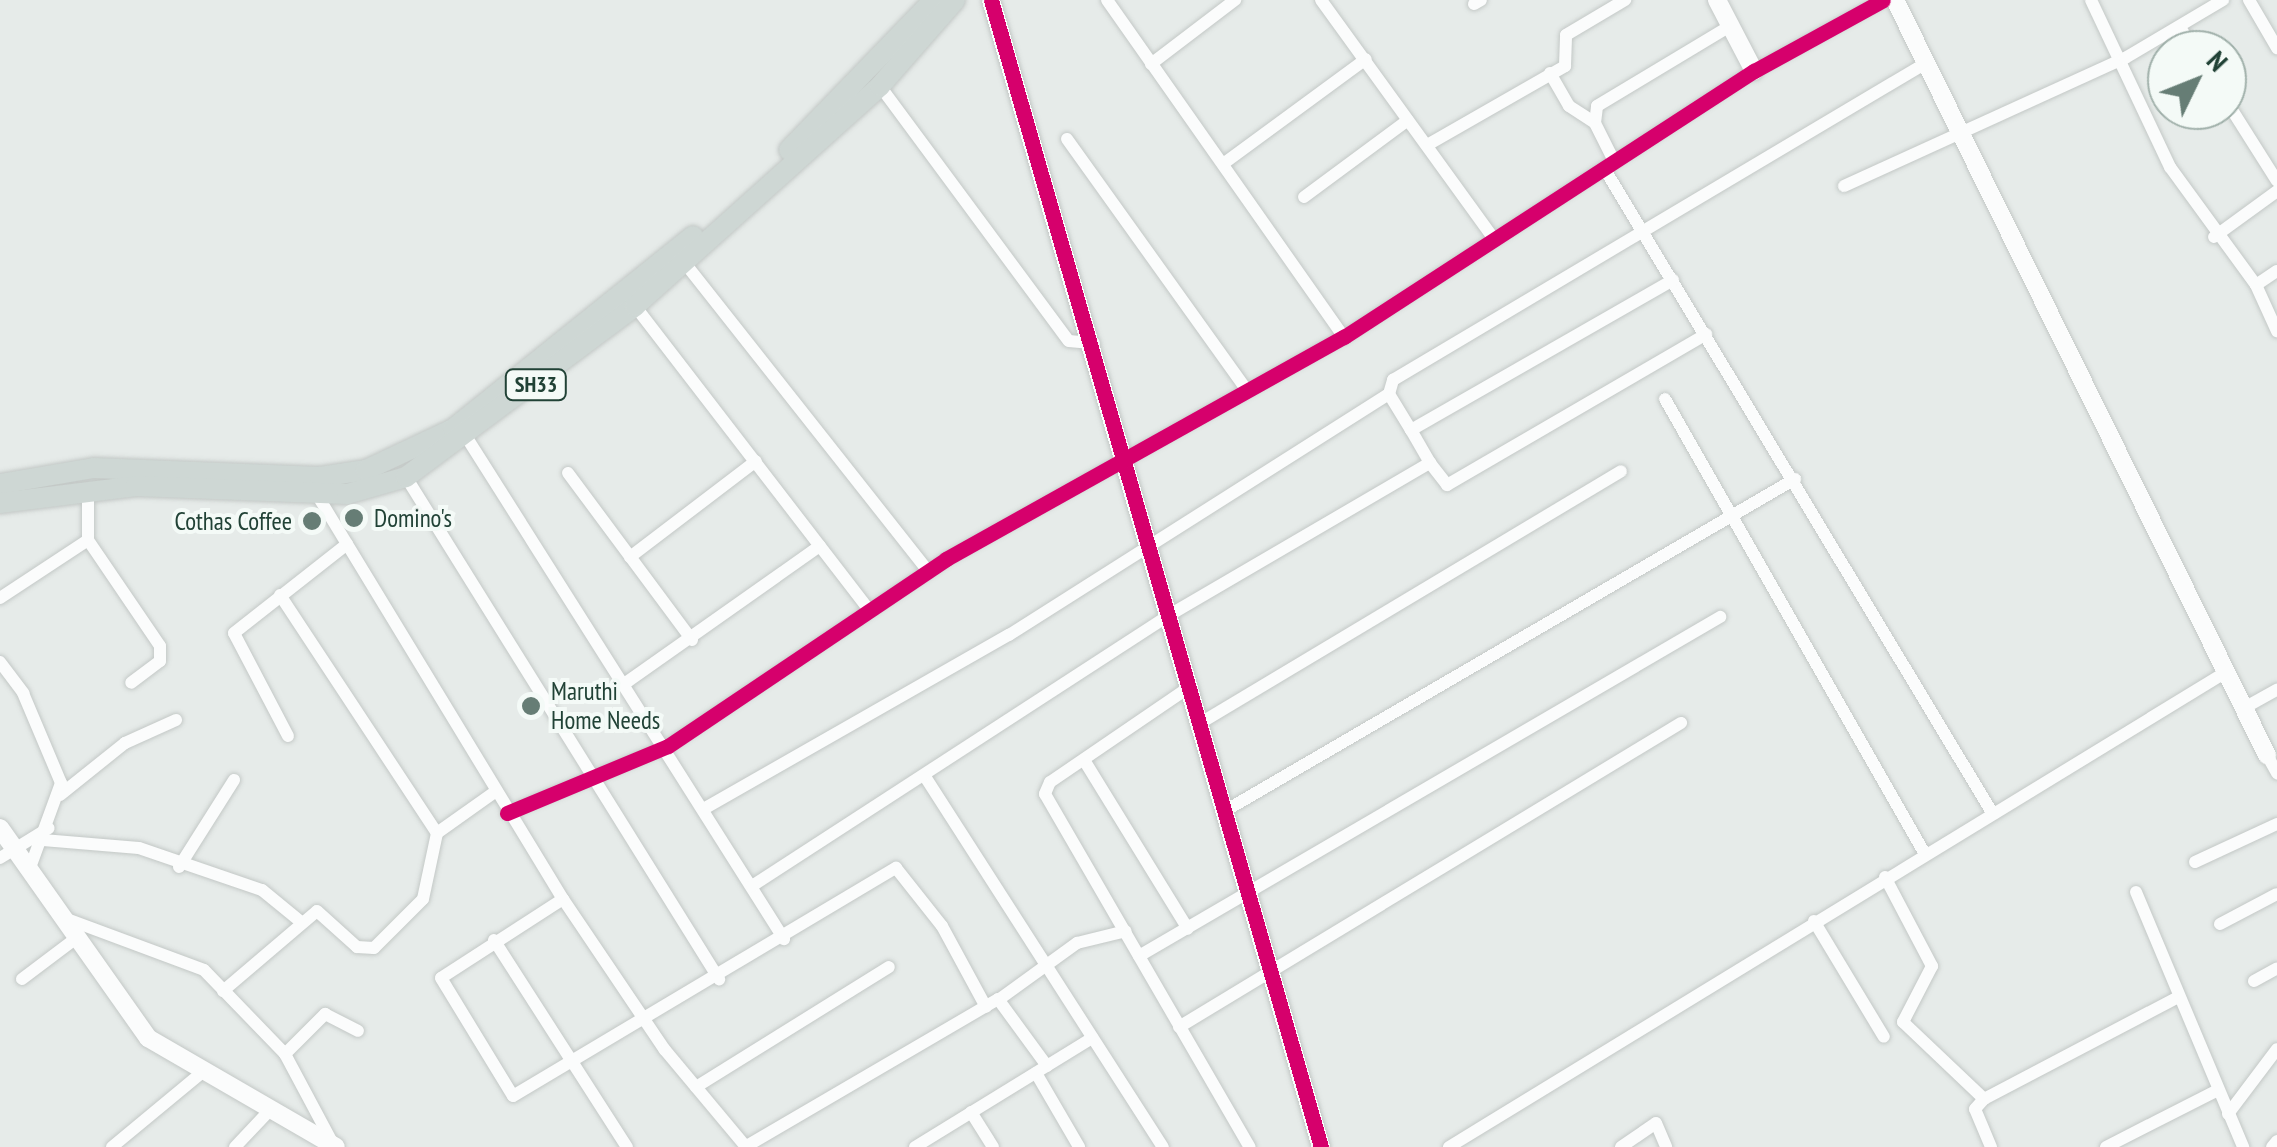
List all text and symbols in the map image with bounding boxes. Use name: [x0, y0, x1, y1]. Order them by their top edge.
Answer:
north arrow: [2147, 30, 2247, 130]
text: N: [2199, 42, 2237, 79]
road number: SH33: [504, 368, 568, 402]
place label: Domino's: [374, 503, 452, 533]
place label: Cothas Coffee: [174, 506, 292, 536]
marker: Domino's: [343, 507, 365, 529]
marker: Cothas Coffee: [301, 510, 323, 532]
place label: Maruthi Home Needs: [551, 677, 660, 736]
marker: Maruthi Home Needs: [520, 695, 542, 717]

